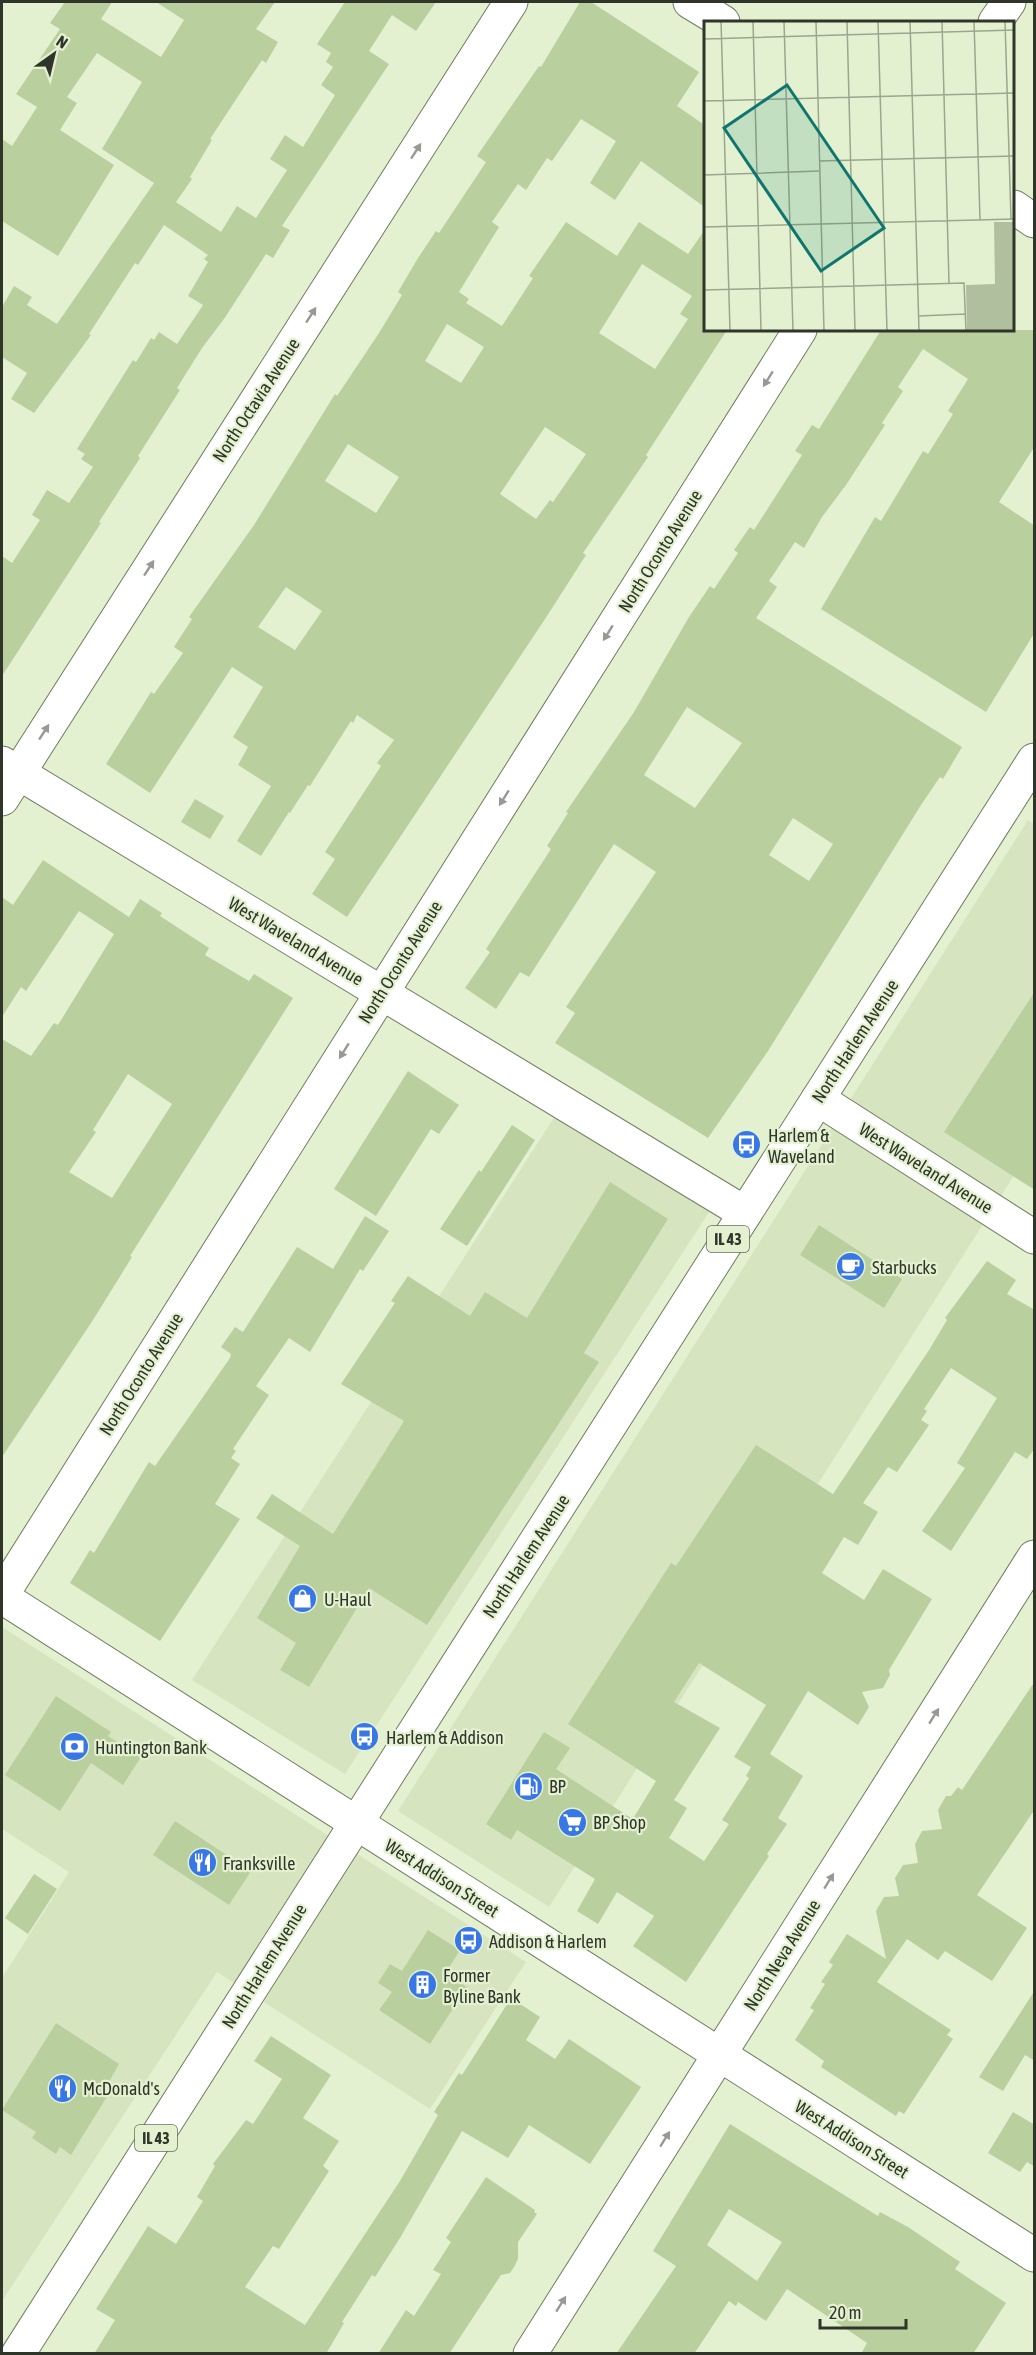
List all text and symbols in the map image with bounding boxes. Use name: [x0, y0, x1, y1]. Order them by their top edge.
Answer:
inset map: [704, 21, 1015, 332]
north arrow: [24, 24, 84, 84]
text: N: [53, 31, 71, 52]
one-way arrow: [410, 143, 421, 159]
one-way arrow: [305, 307, 316, 323]
street label: North Octavia Avenue: [208, 334, 304, 466]
one-way arrow: [763, 371, 774, 388]
street label: North Oconto Avenue: [614, 486, 706, 616]
one-way arrow: [144, 560, 155, 576]
one-way arrow: [603, 625, 614, 641]
one-way arrow: [39, 724, 50, 741]
one-way arrow: [498, 790, 509, 806]
street label: West Waveland Avenue: [225, 892, 367, 990]
street label: North Oconto Avenue: [354, 897, 446, 1027]
street label: North Harlem Avenue: [807, 975, 903, 1107]
one-way arrow: [338, 1043, 349, 1060]
street label: West Waveland Avenue: [855, 1118, 997, 1218]
place label: Harlem & Waveland: [768, 1125, 835, 1167]
bus stop icon: Harlem & Waveland: [731, 1129, 763, 1161]
road number: IL 43: [707, 1226, 749, 1252]
cafe icon: Starbucks: [835, 1251, 867, 1283]
place label: Starbucks: [872, 1257, 937, 1278]
street label: North Oconto Avenue: [95, 1309, 187, 1439]
street label: North Harlem Avenue: [478, 1490, 574, 1622]
shop icon: U-Haul: [287, 1583, 319, 1615]
place label: U-Haul: [324, 1589, 372, 1610]
one-way arrow: [928, 1708, 939, 1724]
bus stop icon: Harlem & Addison: [349, 1721, 381, 1753]
place label: Harlem & Addison: [386, 1727, 504, 1748]
bank icon: Huntington Bank: [58, 1731, 90, 1763]
place label: Huntington Bank: [95, 1737, 207, 1758]
fuel station icon: BP: [512, 1770, 544, 1802]
place label: BP: [549, 1776, 567, 1797]
supermarket icon: BP Shop: [556, 1806, 588, 1838]
place label: BP Shop: [593, 1812, 646, 1833]
street label: West Addison Street: [381, 1835, 503, 1921]
restaurant icon: Franksville: [186, 1847, 218, 1879]
place label: Franksville: [223, 1853, 295, 1874]
one-way arrow: [824, 1873, 835, 1889]
street label: North Neva Avenue: [739, 1896, 825, 2014]
street label: North Harlem Avenue: [217, 1900, 311, 2032]
bus stop icon: Addison & Harlem: [452, 1925, 484, 1957]
place label: Addison & Harlem: [489, 1931, 607, 1952]
place label: Former Byline Bank: [443, 1965, 521, 2007]
building icon: Former Byline Bank: [406, 1969, 438, 2001]
restaurant icon: McDonald's: [46, 2072, 78, 2104]
place label: McDonald's: [83, 2078, 160, 2099]
street label: West Addison Street: [791, 2096, 913, 2182]
road number: IL 43: [135, 2125, 177, 2151]
one-way arrow: [660, 2131, 671, 2148]
scale bar: [820, 2292, 906, 2330]
one-way arrow: [555, 2296, 566, 2312]
text: 20 m: [829, 2302, 861, 2323]

